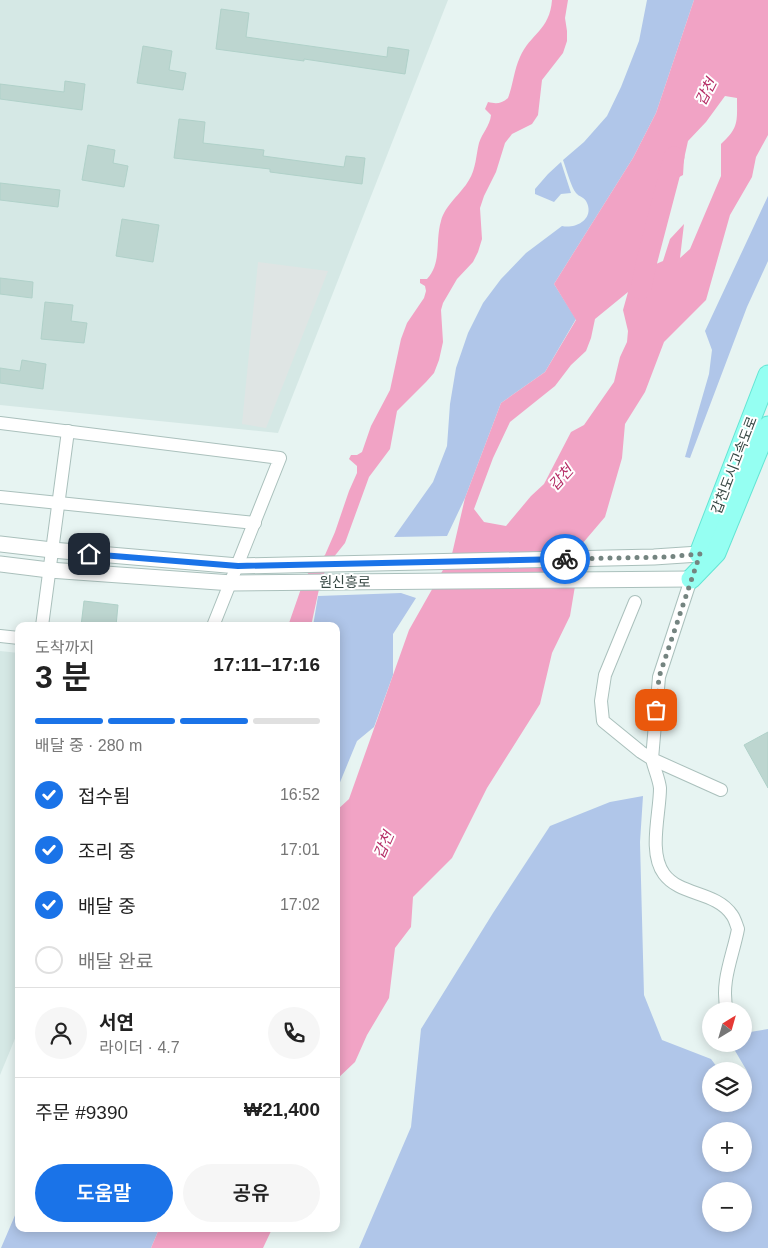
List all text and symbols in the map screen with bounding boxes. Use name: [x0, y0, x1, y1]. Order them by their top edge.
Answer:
water label: 갑천: [692, 74, 720, 108]
street label: 갑천도시고속도로: [708, 414, 760, 516]
water label: 갑천: [545, 460, 578, 494]
pin: [68, 533, 110, 575]
courier: [540, 534, 590, 584]
icon: home: [75, 540, 103, 568]
icon: bike: [551, 545, 579, 573]
street label: 원신흥로: [319, 574, 371, 590]
text: 도착까지: [35, 639, 94, 656]
text: 17:11–17:16: [213, 654, 320, 675]
text: 3 분: [35, 659, 91, 695]
pin: [635, 689, 677, 731]
icon: bag: [642, 696, 670, 724]
text: 배달 중 · 280 m: [35, 737, 142, 754]
icon: check: [35, 781, 63, 809]
text: 접수됨: [78, 786, 130, 807]
text: 16:52: [280, 786, 320, 803]
water label: 갑천: [370, 827, 398, 861]
icon: check: [35, 836, 63, 864]
text: 조리 중: [78, 841, 136, 862]
text: 17:01: [280, 841, 320, 858]
icon: check: [35, 891, 63, 919]
text: 배달 중: [78, 896, 136, 917]
text: 17:02: [280, 896, 320, 913]
text: 배달 완료: [78, 951, 153, 972]
north arrow: [702, 1002, 752, 1052]
map controls: [702, 1002, 752, 1232]
button: person: [35, 1007, 87, 1059]
button: phone: [268, 1007, 320, 1059]
text: 서연: [99, 1012, 134, 1033]
text: 라이더 · 4.7: [99, 1039, 180, 1056]
button: layers: [702, 1062, 752, 1112]
text: ₩21,400: [244, 1099, 320, 1120]
text: 주문 #9390: [35, 1102, 128, 1123]
button: +: [702, 1122, 752, 1172]
button: 도움말: [35, 1164, 173, 1222]
button: 공유: [183, 1164, 320, 1222]
button: −: [702, 1182, 752, 1232]

